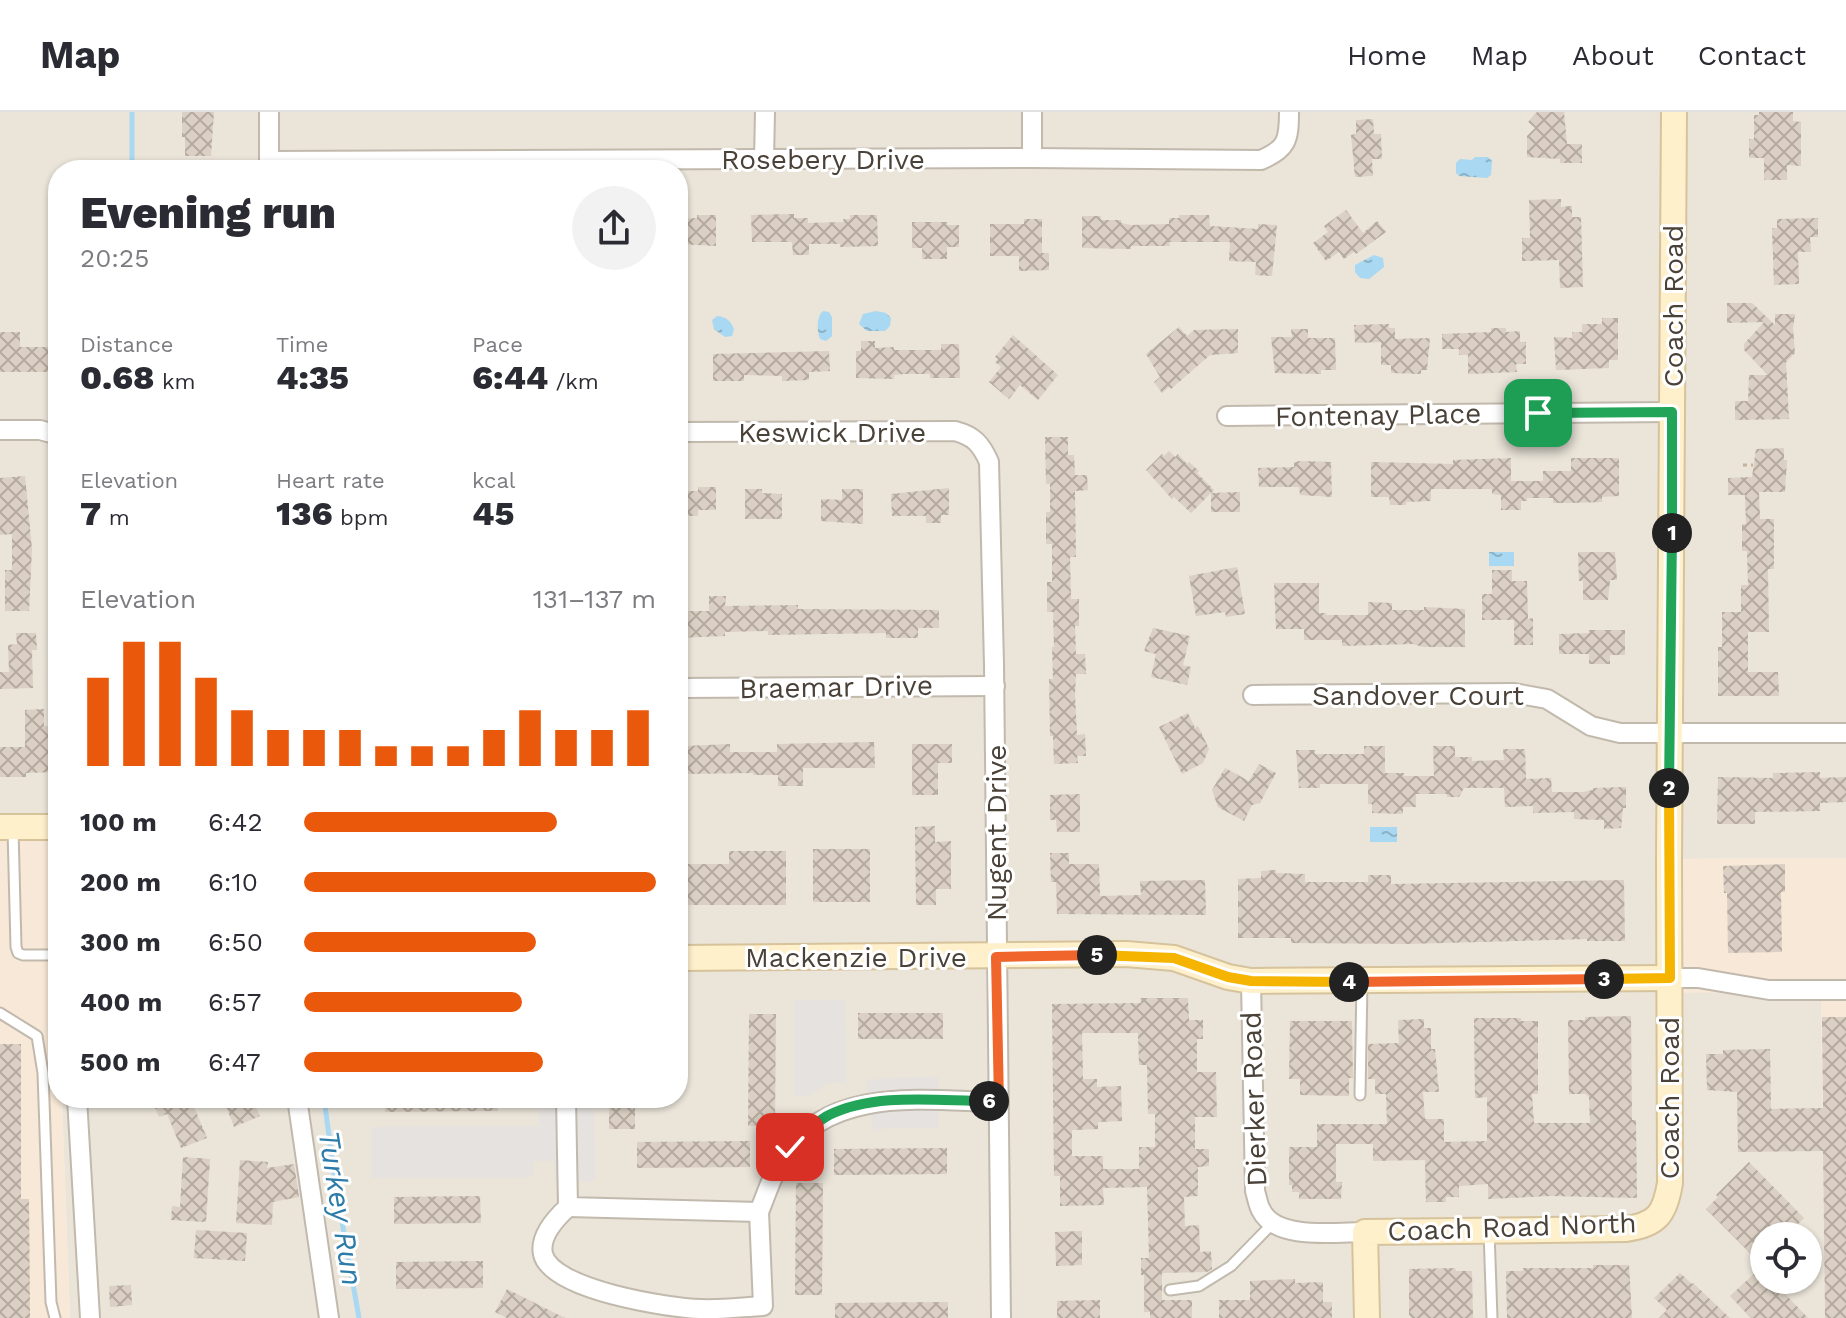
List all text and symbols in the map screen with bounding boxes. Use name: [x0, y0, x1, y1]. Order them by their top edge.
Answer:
text: Map: [40, 33, 120, 77]
text: Home: [1347, 39, 1427, 72]
text: Map: [1471, 39, 1528, 72]
text: About: [1572, 39, 1654, 72]
text: Contact: [1698, 39, 1806, 72]
street label: Rosebery Drive: [721, 143, 925, 176]
button: share: [572, 186, 656, 270]
text: Evening run: [80, 187, 336, 239]
street label: Coach Road: [1657, 225, 1690, 387]
text: 20:25: [80, 243, 149, 273]
text: Distance: [80, 332, 174, 357]
text: Time: [276, 332, 328, 357]
text: Pace: [472, 332, 523, 357]
text: 0.68: [80, 357, 155, 397]
text: 4:35: [276, 357, 349, 397]
text: 6:44: [472, 357, 548, 397]
text: km: [155, 369, 196, 394]
text: /km: [548, 369, 599, 394]
pin: [1504, 379, 1572, 447]
icon: arrive: [1516, 391, 1560, 435]
street label: Fontenay Place: [1275, 397, 1481, 433]
street label: Keswick Drive: [738, 416, 926, 449]
text: Elevation: [80, 468, 178, 493]
text: Heart rate: [276, 468, 385, 493]
text: kcal: [472, 468, 516, 493]
text: 7: [80, 493, 101, 533]
text: 136: [276, 493, 333, 533]
text: 45: [472, 493, 514, 533]
text: m: [101, 505, 130, 530]
text: bpm: [333, 505, 389, 530]
pin: 1: [1652, 513, 1692, 553]
text: 1: [1667, 520, 1677, 545]
text: Elevation: [80, 584, 196, 614]
text: 131–137 m: [533, 584, 656, 614]
street label: Braemar Drive: [739, 669, 933, 705]
street label: Sandover Court: [1312, 679, 1524, 712]
street label: Nugent Drive: [980, 745, 1013, 921]
pin: 2: [1649, 768, 1689, 808]
text: 2: [1662, 775, 1676, 800]
text: 100 m: [80, 807, 157, 837]
text: 6:42: [208, 807, 263, 837]
text: 200 m: [80, 867, 161, 897]
text: 6:10: [208, 867, 258, 897]
text: 300 m: [80, 927, 161, 957]
text: 6:50: [208, 927, 263, 957]
pin: 5: [1077, 935, 1117, 975]
street label: Mackenzie Drive: [745, 941, 967, 974]
text: 5: [1091, 942, 1103, 967]
pin: 3: [1584, 959, 1624, 999]
pin: 4: [1329, 962, 1369, 1002]
text: 3: [1597, 966, 1611, 991]
text: 4: [1342, 969, 1356, 994]
text: 400 m: [80, 987, 162, 1017]
text: 6:57: [208, 987, 261, 1017]
street label: Dierker Road: [1234, 1011, 1274, 1187]
street label: Coach Road: [1653, 1017, 1686, 1179]
text: 500 m: [80, 1047, 161, 1077]
text: 6:47: [208, 1047, 261, 1077]
pin: 6: [969, 1081, 1009, 1121]
text: 6: [982, 1088, 996, 1113]
pin: [756, 1113, 824, 1181]
icon: check: [768, 1125, 812, 1169]
water label: Turkey Run: [311, 1128, 371, 1288]
street label: Coach Road North: [1387, 1206, 1637, 1248]
map controls: [1750, 1222, 1822, 1294]
button: locate: [1750, 1222, 1822, 1294]

